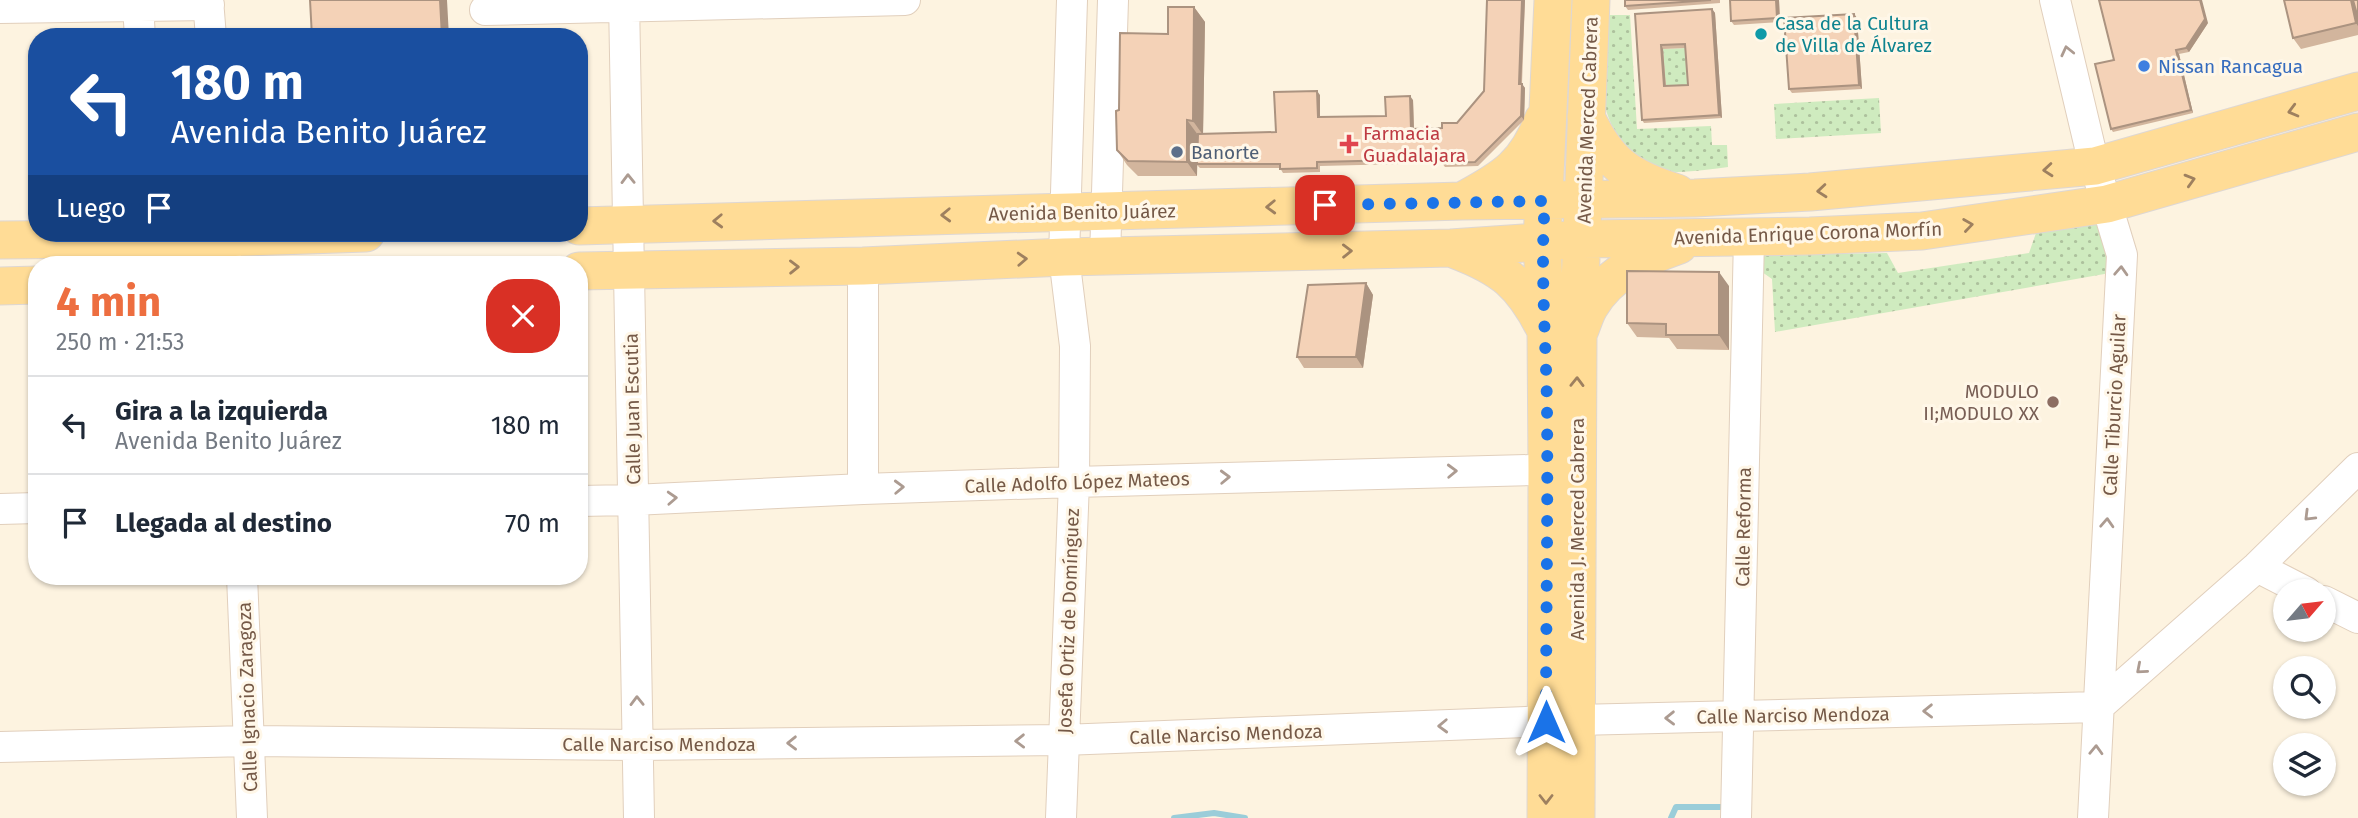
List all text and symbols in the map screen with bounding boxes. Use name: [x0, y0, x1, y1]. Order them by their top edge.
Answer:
place label: Casa de la Cultura de Villa de Álvarez: [1775, 12, 1932, 57]
street label: Avenida Merced Cabrera: [1572, 16, 1603, 224]
marker: Casa de la Cultura de Villa de Álvarez: [1753, 26, 1769, 42]
one-way arrow: [2061, 45, 2076, 57]
text: 180 m: [171, 53, 304, 112]
place label: Nissan Rancagua: [2158, 55, 2303, 78]
icon: left: [56, 56, 147, 147]
marker: Nissan Rancagua: [2136, 58, 2152, 74]
one-way arrow: [2287, 103, 2299, 117]
text: Avenida Benito Juárez: [171, 113, 487, 151]
place label: Farmacia Guadalajara: [1363, 122, 1466, 167]
marker: Farmacia Guadalajara: [1341, 136, 1357, 152]
place label: Banorte: [1191, 141, 1259, 164]
marker: Banorte: [1169, 144, 1185, 160]
one-way arrow: [2042, 162, 2053, 177]
one-way arrow: [620, 174, 635, 185]
one-way arrow: [2184, 174, 2196, 188]
pin: [1295, 175, 1355, 235]
one-way arrow: [1816, 183, 1827, 198]
icon: arrive: [1306, 186, 1344, 224]
icon: arrive: [140, 189, 178, 227]
text: Luego: [56, 193, 126, 224]
street label: Avenida Benito Juárez: [988, 199, 1176, 226]
one-way arrow: [1265, 199, 1276, 214]
one-way arrow: [940, 207, 950, 223]
one-way arrow: [712, 214, 723, 229]
street label: Avenida Enrique Corona Morfín: [1674, 217, 1942, 250]
one-way arrow: [1962, 218, 1974, 233]
one-way arrow: [1342, 243, 1353, 258]
one-way arrow: [1017, 252, 1028, 267]
one-way arrow: [790, 259, 800, 275]
one-way arrow: [2113, 265, 2128, 276]
text: 4 min: [56, 277, 161, 327]
button: close: [486, 279, 560, 353]
street label: Calle Tiburcio Aguilar: [2098, 313, 2131, 497]
text: 250 m · 21:53: [56, 328, 184, 356]
street label: Calle Juan Escutia: [620, 333, 645, 485]
one-way arrow: [1569, 377, 1585, 387]
place label: MODULO II;MODULO XX: [1923, 380, 2040, 425]
marker: MODULO II;MODULO XX: [2045, 394, 2061, 410]
text: Gira a la izquierda: [115, 396, 328, 427]
icon: left: [56, 406, 94, 444]
text: 180 m: [491, 410, 560, 441]
street label: Avenida J. Merced Cabrera: [1566, 418, 1589, 640]
text: Avenida Benito Juárez: [115, 427, 342, 455]
one-way arrow: [1447, 464, 1458, 479]
street label: Calle Adolfo López Mateos: [964, 467, 1190, 498]
street label: Calle Reforma: [1731, 467, 1756, 587]
one-way arrow: [1219, 470, 1230, 485]
one-way arrow: [894, 480, 905, 495]
one-way arrow: [667, 491, 678, 506]
icon: arrive: [56, 504, 94, 542]
one-way arrow: [2305, 507, 2318, 520]
text: Llegada al destino: [115, 508, 332, 539]
text: 70 m: [505, 508, 560, 539]
street label: Josefa Ortiz de Domínguez: [1053, 508, 1084, 734]
one-way arrow: [2100, 517, 2115, 528]
north arrow: [2273, 579, 2336, 642]
map controls: [2273, 579, 2336, 796]
street label: Calle Ignacio Zaragoza: [233, 602, 262, 792]
button: search: [2273, 656, 2336, 719]
one-way arrow: [2137, 661, 2150, 673]
position arrow: [1509, 685, 1583, 759]
one-way arrow: [629, 695, 644, 706]
street label: Calle Narciso Mendoza: [1696, 702, 1890, 729]
one-way arrow: [1923, 704, 1934, 719]
one-way arrow: [1665, 710, 1675, 726]
one-way arrow: [1437, 719, 1448, 734]
street label: Calle Narciso Mendoza: [1129, 720, 1323, 749]
street label: Calle Narciso Mendoza: [562, 733, 756, 756]
one-way arrow: [1014, 733, 1024, 749]
button: layers: [2273, 733, 2336, 796]
one-way arrow: [787, 735, 797, 751]
one-way arrow: [2088, 744, 2103, 755]
one-way arrow: [1538, 795, 1554, 805]

